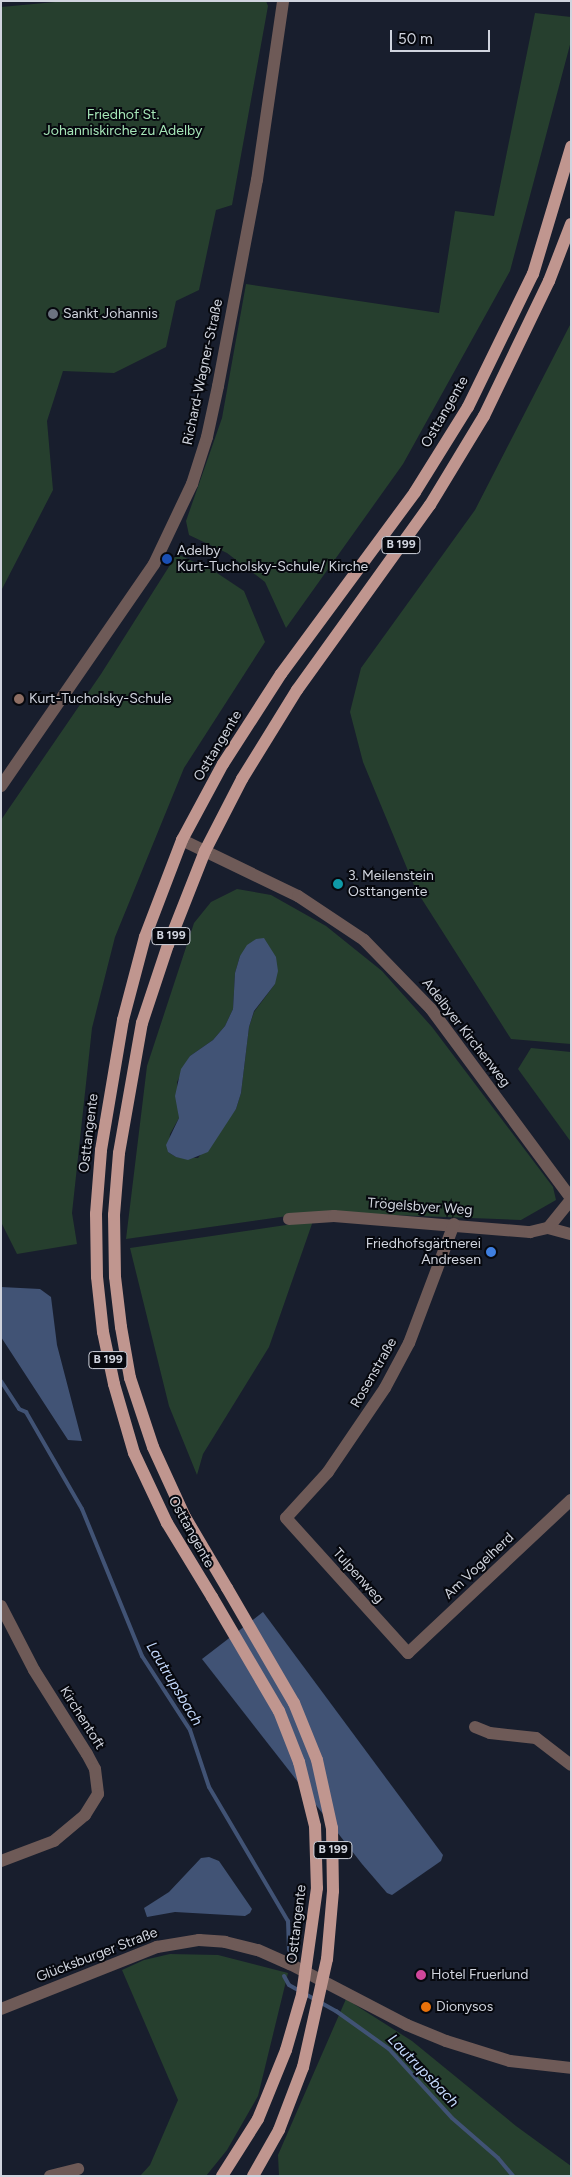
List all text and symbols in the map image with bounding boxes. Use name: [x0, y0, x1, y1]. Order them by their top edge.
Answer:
scale bar: [392, 20, 492, 52]
text: 50 m: [398, 30, 433, 48]
park label: Friedhof St. Johanniskirche zu Adelby: [44, 107, 202, 140]
street label: Richard-Wagner-Straße: [179, 297, 227, 447]
place label: Sankt Johannis: [63, 306, 158, 322]
marker: Sankt Johannis: [47, 308, 59, 320]
street label: Osttangente: [418, 373, 472, 451]
road number: B 199: [381, 536, 421, 554]
place label: Adelby Kurt-Tucholsky-Schule/ Kirche: [177, 543, 368, 576]
marker: Adelby Kurt-Tucholsky-Schule/ Kirche: [161, 553, 173, 565]
place label: Kurt-Tucholsky-Schule: [29, 691, 172, 707]
marker: Kurt-Tucholsky-Schule: [13, 693, 25, 705]
street label: Osttangente: [190, 708, 246, 784]
place label: 3. Meilenstein Osttangente: [348, 868, 434, 900]
marker: 3. Meilenstein Osttangente: [332, 878, 344, 890]
road number: B 199: [151, 926, 191, 946]
street label: Adelbyer Kirchenweg: [418, 975, 514, 1091]
street label: Osttangente: [76, 1093, 102, 1173]
street label: Trögelsbyer Weg: [367, 1195, 473, 1219]
place label: Friedhofsgärtnerei Andresen: [366, 1236, 481, 1268]
marker: Friedhofsgärtnerei Andresen: [485, 1246, 497, 1258]
street label: Rosenstraße: [347, 1335, 401, 1411]
road number: B 199: [88, 1350, 128, 1370]
street label: Osttangente: [164, 1493, 218, 1571]
street label: Am Vogelherd: [441, 1529, 517, 1603]
street label: Tulpenweg: [329, 1545, 387, 1607]
water label: Lautrupsbach: [142, 1639, 206, 1729]
street label: Kirchentoft: [56, 1683, 108, 1753]
road number: B 199: [313, 1840, 353, 1860]
street label: Osttangente: [284, 1884, 310, 1964]
street label: Glücksburger Straße: [34, 1924, 160, 1986]
place label: Hotel Fruerlund: [431, 1967, 528, 1983]
marker: Hotel Fruerlund: [415, 1969, 427, 1981]
place label: Dionysos: [436, 1999, 493, 2015]
marker: Dionysos: [420, 2001, 432, 2013]
water label: Lautrupsbach: [384, 2031, 462, 2111]

